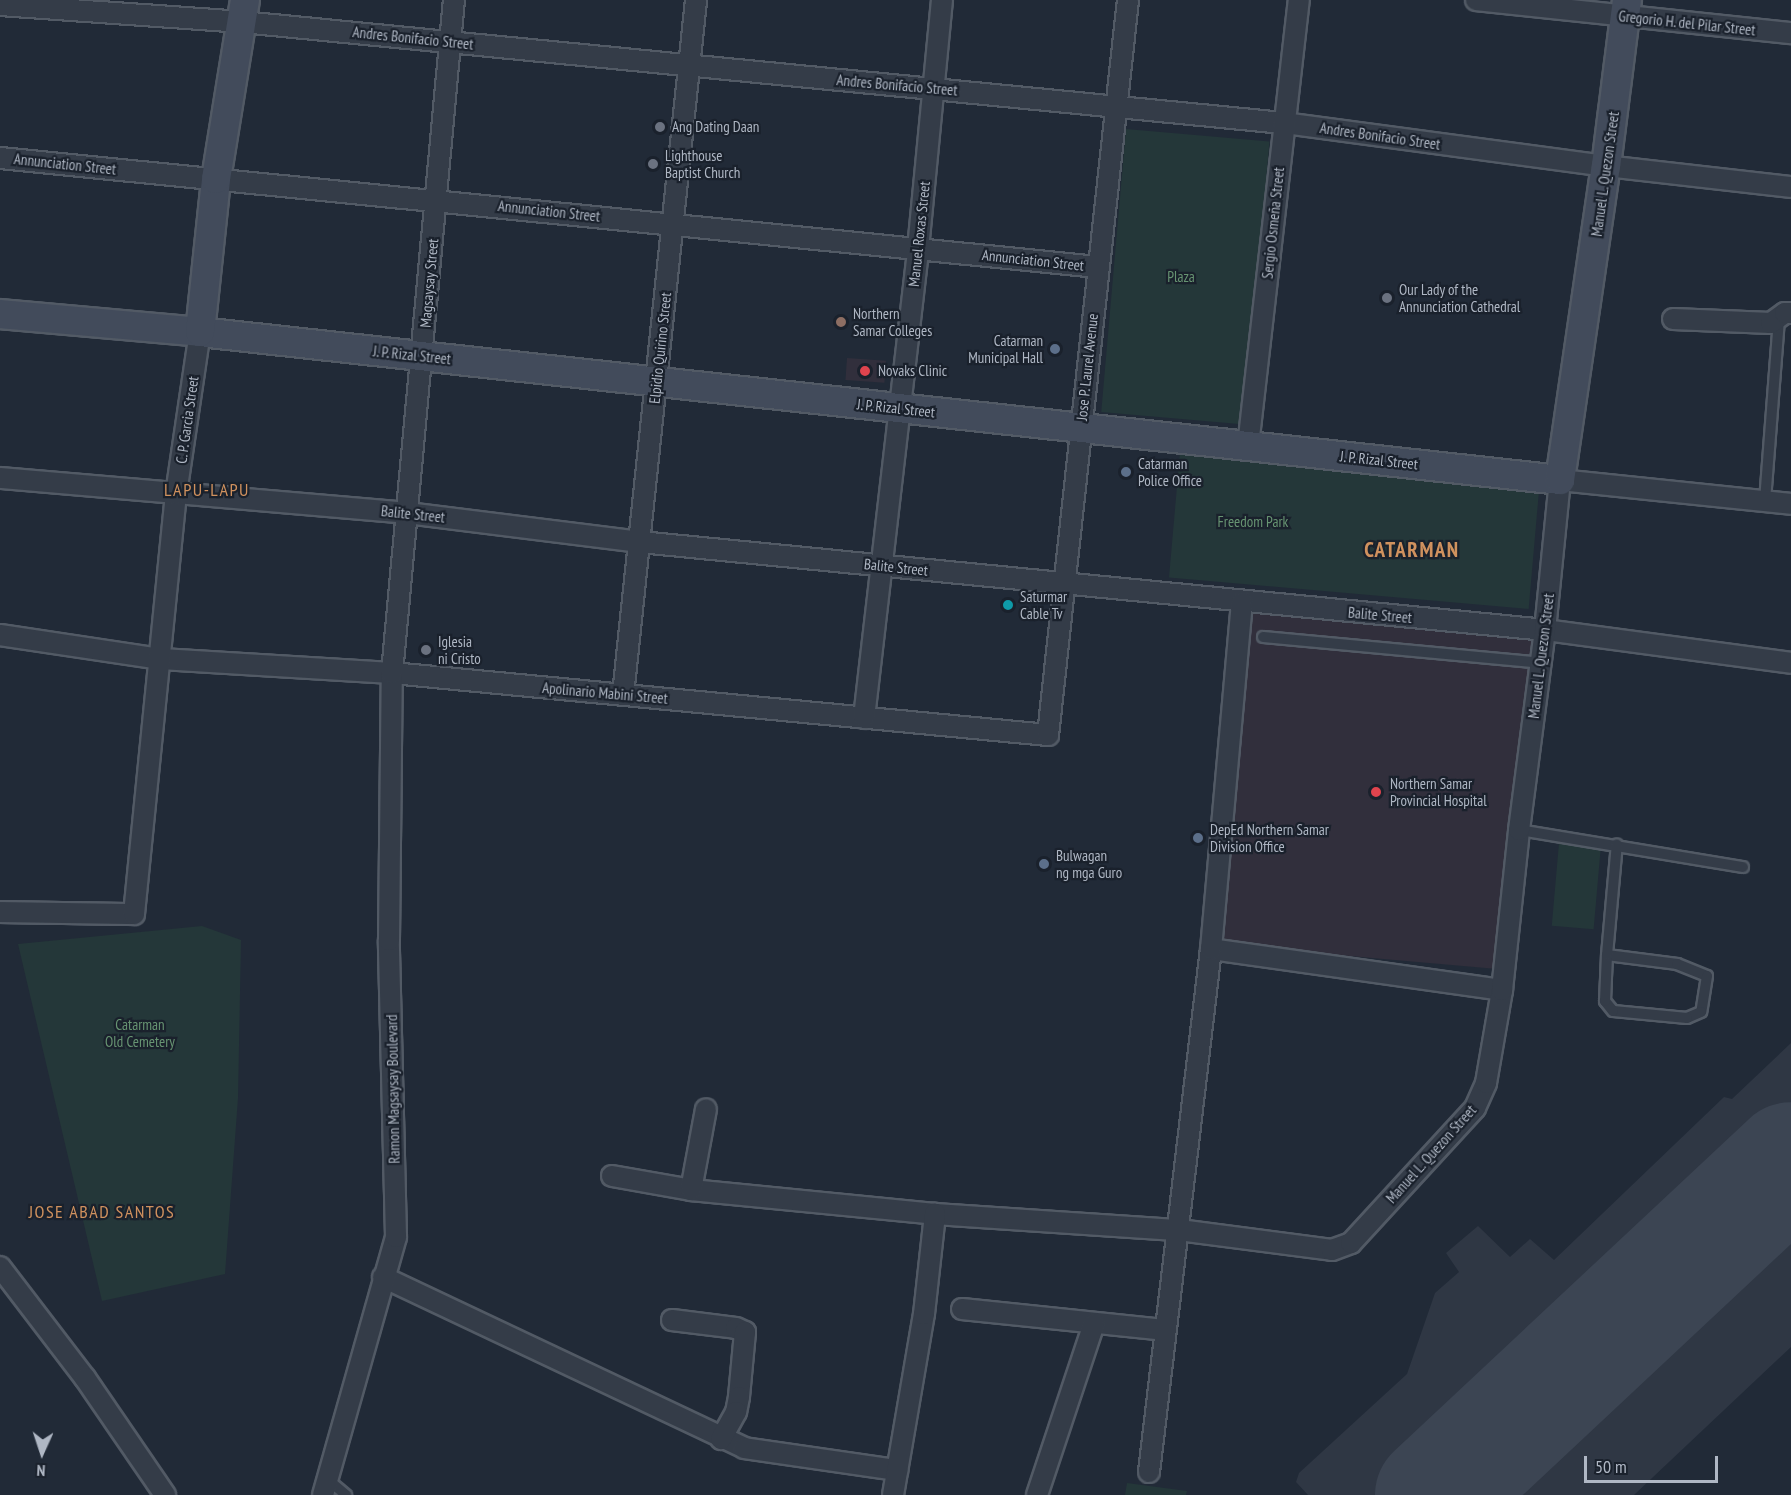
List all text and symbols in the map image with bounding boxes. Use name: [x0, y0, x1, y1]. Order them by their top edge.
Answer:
street label: Gregorio H. del Pilar Street: [1617, 7, 1757, 39]
street label: Andres Bonifacio Street: [352, 23, 474, 53]
street label: Andres Bonifacio Street: [836, 71, 958, 99]
street label: Manuel L. Quezon Street: [1587, 110, 1623, 238]
place label: Ang Dating Daan: [672, 118, 759, 136]
street label: Andres Bonifacio Street: [1319, 119, 1441, 153]
marker: Ang Dating Daan: [653, 120, 667, 134]
place label: Lighthouse Baptist Church: [665, 146, 740, 181]
street label: Annunciation Street: [13, 150, 117, 178]
marker: Lighthouse Baptist Church: [646, 157, 660, 171]
street label: Sergio Osmeña Street: [1258, 166, 1288, 280]
street label: Manuel Roxas Street: [905, 180, 933, 288]
street label: Annunciation Street: [497, 197, 601, 225]
street label: Magsaysay Street: [416, 238, 442, 328]
street label: Annunciation Street: [981, 246, 1085, 274]
park label: Plaza: [1167, 268, 1195, 286]
place label: Our Lady of the Annunciation Cathedral: [1399, 280, 1520, 315]
street label: Elpidio Quirino Street: [645, 291, 675, 405]
marker: Our Lady of the Annunciation Cathedral: [1380, 291, 1394, 305]
place label: Northern Samar Colleges: [853, 304, 932, 339]
street label: Jose P. Laurel Avenue: [1072, 312, 1102, 422]
marker: Northern Samar Colleges: [834, 315, 848, 329]
place label: Catarman Municipal Hall: [968, 331, 1043, 366]
street label: J. P. Rizal Street: [371, 342, 453, 368]
marker: Catarman Municipal Hall: [1048, 342, 1062, 356]
marker: Novaks Clinic: [856, 362, 874, 380]
place label: Novaks Clinic: [878, 362, 947, 380]
street label: C. P. Garcia Street: [172, 374, 202, 466]
street label: J. P. Rizal Street: [855, 395, 937, 421]
street label: J. P. Rizal Street: [1338, 447, 1420, 473]
place label: Catarman Police Office: [1138, 454, 1202, 489]
marker: Catarman Police Office: [1119, 465, 1133, 479]
district label: LAPU-LAPU: [164, 479, 250, 501]
street label: Balite Street: [380, 502, 446, 526]
park label: Freedom Park: [1218, 513, 1288, 531]
district label: CATARMAN: [1364, 537, 1460, 563]
street label: Balite Street: [863, 555, 929, 579]
place label: Saturmar Cable Tv: [1020, 587, 1067, 622]
street label: Manuel L. Quezon Street: [1524, 592, 1558, 720]
marker: Saturmar Cable Tv: [1001, 598, 1015, 612]
street label: Balite Street: [1347, 603, 1413, 627]
place label: Iglesia ni Cristo: [438, 632, 481, 667]
marker: Iglesia ni Cristo: [419, 643, 433, 657]
street label: Apolinario Mabini Street: [542, 679, 668, 707]
place label: Northern Samar Provincial Hospital: [1390, 774, 1487, 809]
marker: Northern Samar Provincial Hospital: [1367, 783, 1385, 801]
place label: DepEd Northern Samar Division Office: [1210, 820, 1329, 855]
marker: DepEd Northern Samar Division Office: [1191, 831, 1205, 845]
place label: Bulwagan ng mga Guro: [1056, 846, 1122, 881]
marker: Bulwagan ng mga Guro: [1037, 857, 1051, 871]
street label: Ramon Magsaysay Boulevard: [383, 1014, 403, 1164]
park label: Catarman Old Cemetery: [105, 1015, 175, 1050]
street label: Manuel L. Quezon Street: [1382, 1101, 1480, 1207]
district label: JOSE ABAD SANTOS: [28, 1201, 176, 1223]
north arrow: [12, 1423, 72, 1483]
scale bar: [1587, 1444, 1720, 1482]
text: 50 m: [1595, 1455, 1627, 1478]
text: N: [36, 1461, 46, 1481]

